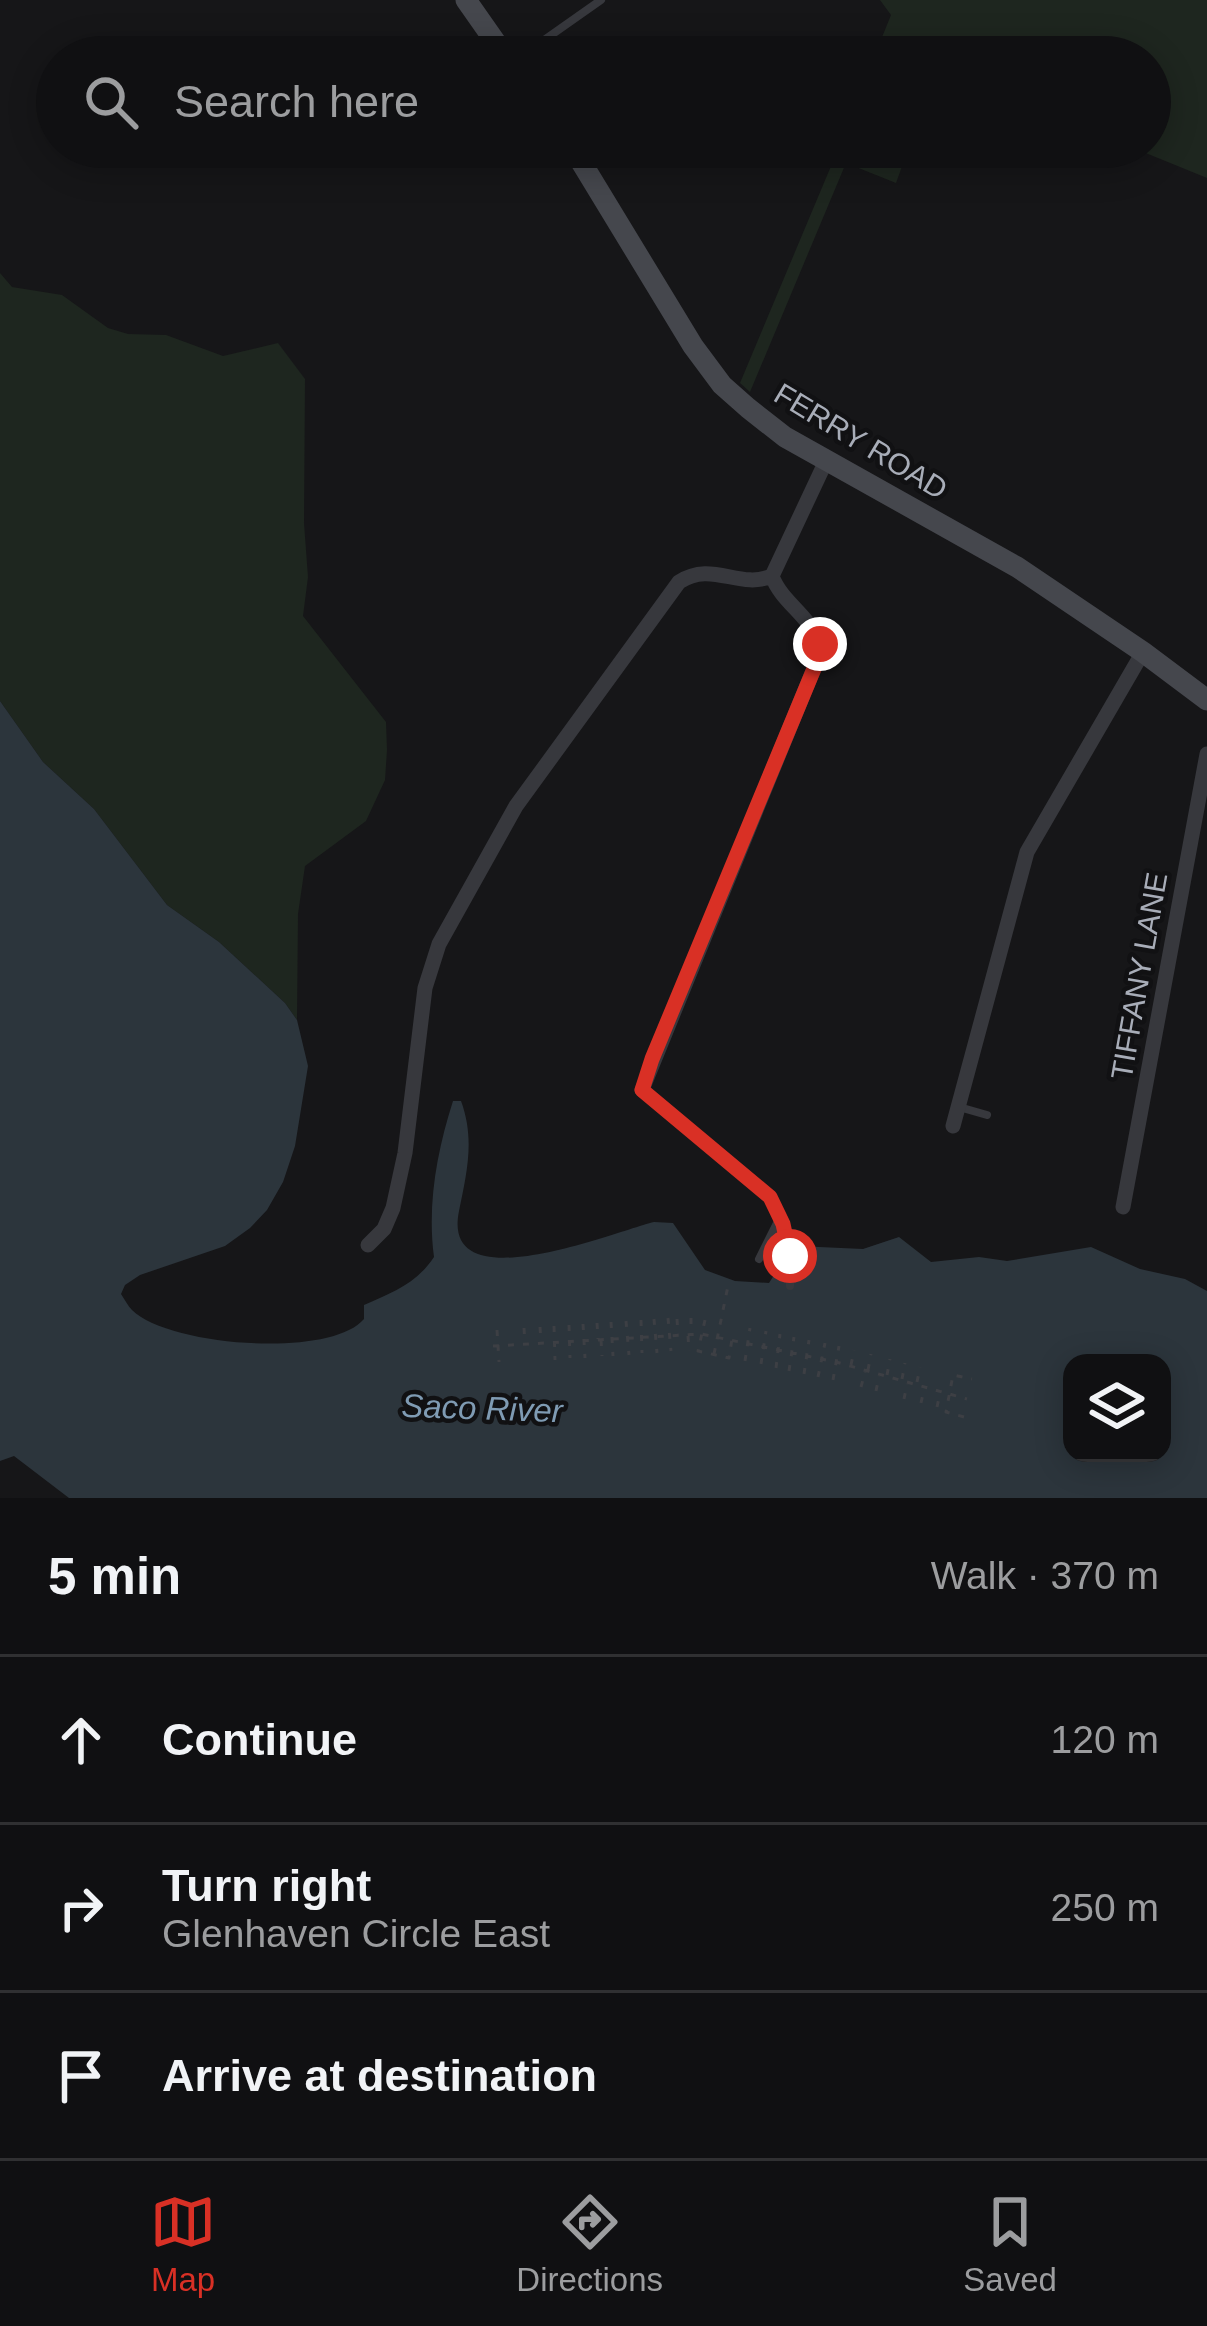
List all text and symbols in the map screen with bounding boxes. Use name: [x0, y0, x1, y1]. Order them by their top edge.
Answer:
search box: [36, 36, 1171, 168]
icon: search: [78, 69, 144, 135]
text: Search here: [174, 76, 419, 127]
street label: FERRY ROAD: [769, 376, 953, 506]
route end: [793, 617, 847, 671]
street label: TIFFANY LANE: [1105, 870, 1173, 1082]
route start: [763, 1229, 817, 1283]
map controls: [1063, 1354, 1171, 1462]
button: layers: [1063, 1354, 1171, 1462]
water label: Saco River: [401, 1387, 565, 1429]
text: 5 min: [48, 1548, 181, 1605]
text: Walk · 370 m: [931, 1554, 1159, 1597]
icon: ahead: [48, 1707, 114, 1773]
text: Continue: [162, 1714, 357, 1765]
text: 120 m: [1051, 1718, 1159, 1761]
text: Turn right: [162, 1860, 371, 1911]
icon: right: [48, 1875, 114, 1941]
text: 250 m: [1051, 1886, 1159, 1929]
text: Glenhaven Circle East: [162, 1912, 550, 1955]
icon: arrive: [48, 2043, 114, 2109]
text: Arrive at destination: [162, 2050, 597, 2101]
tab: Map: [150, 2189, 216, 2299]
tab: Directions: [516, 2189, 663, 2299]
tab: Saved: [963, 2189, 1057, 2299]

